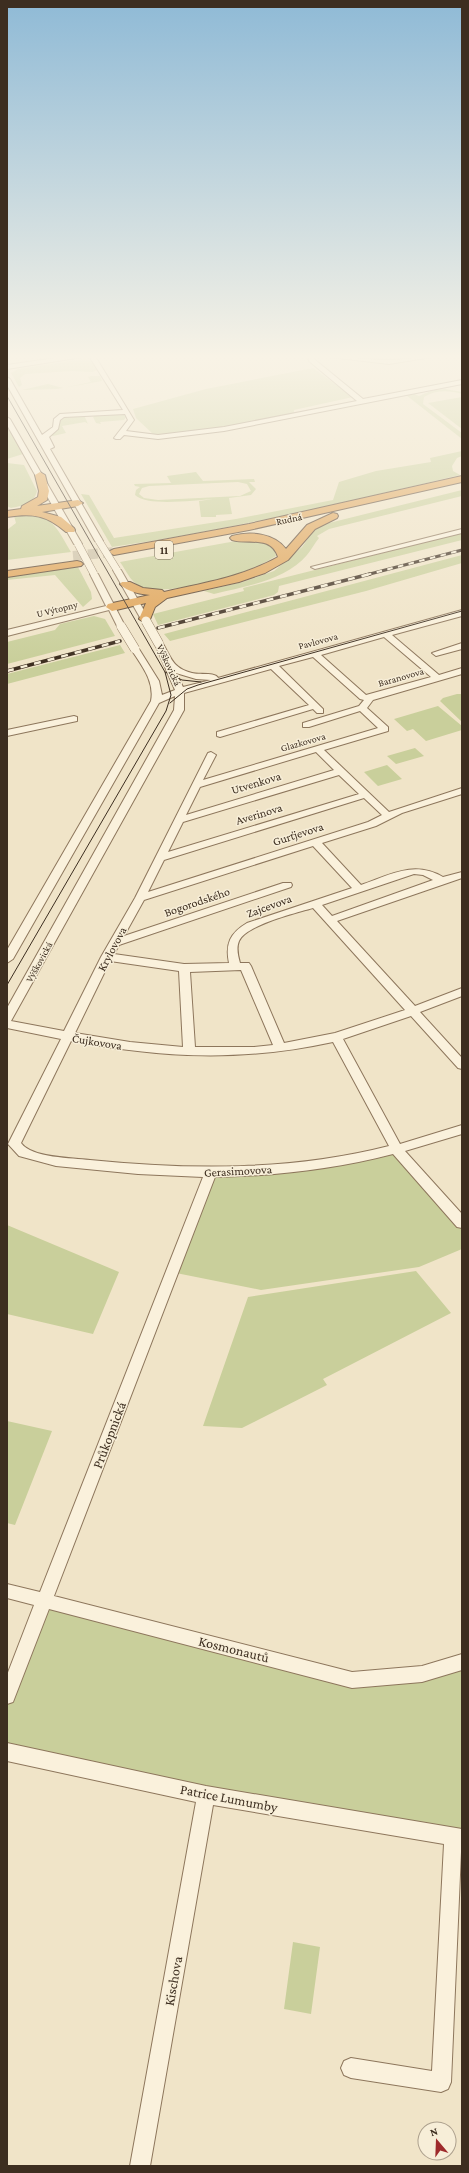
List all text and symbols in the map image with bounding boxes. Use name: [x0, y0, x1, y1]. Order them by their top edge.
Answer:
street label: Rudná: [275, 511, 303, 527]
road number: 11: [155, 541, 173, 559]
street label: U Výtopny: [35, 598, 79, 619]
street label: Pavlovova: [297, 630, 339, 652]
street label: Výškovická: [155, 643, 184, 688]
street label: Baranovova: [377, 665, 425, 689]
street label: Glazkovova: [279, 730, 327, 754]
street label: Utvenkova: [229, 769, 283, 797]
street label: Averinova: [234, 800, 284, 828]
street label: Gurťjevova: [271, 819, 326, 849]
street label: Bogorodského: [162, 884, 232, 920]
street label: Zajcevova: [244, 891, 294, 921]
street label: Krylovova: [95, 924, 130, 974]
street label: Výškovická: [23, 940, 55, 984]
street label: Čujkovova: [71, 1031, 123, 1053]
street label: Gerasimovova: [204, 1162, 273, 1180]
street label: Průkopnická: [89, 1399, 129, 1471]
street label: Kosmonautů: [197, 1633, 271, 1666]
street label: Patrice Lumumby: [179, 1781, 280, 1815]
street label: Kischova: [161, 1954, 185, 2007]
north arrow: [417, 2121, 457, 2161]
text: N: [428, 2124, 440, 2138]

